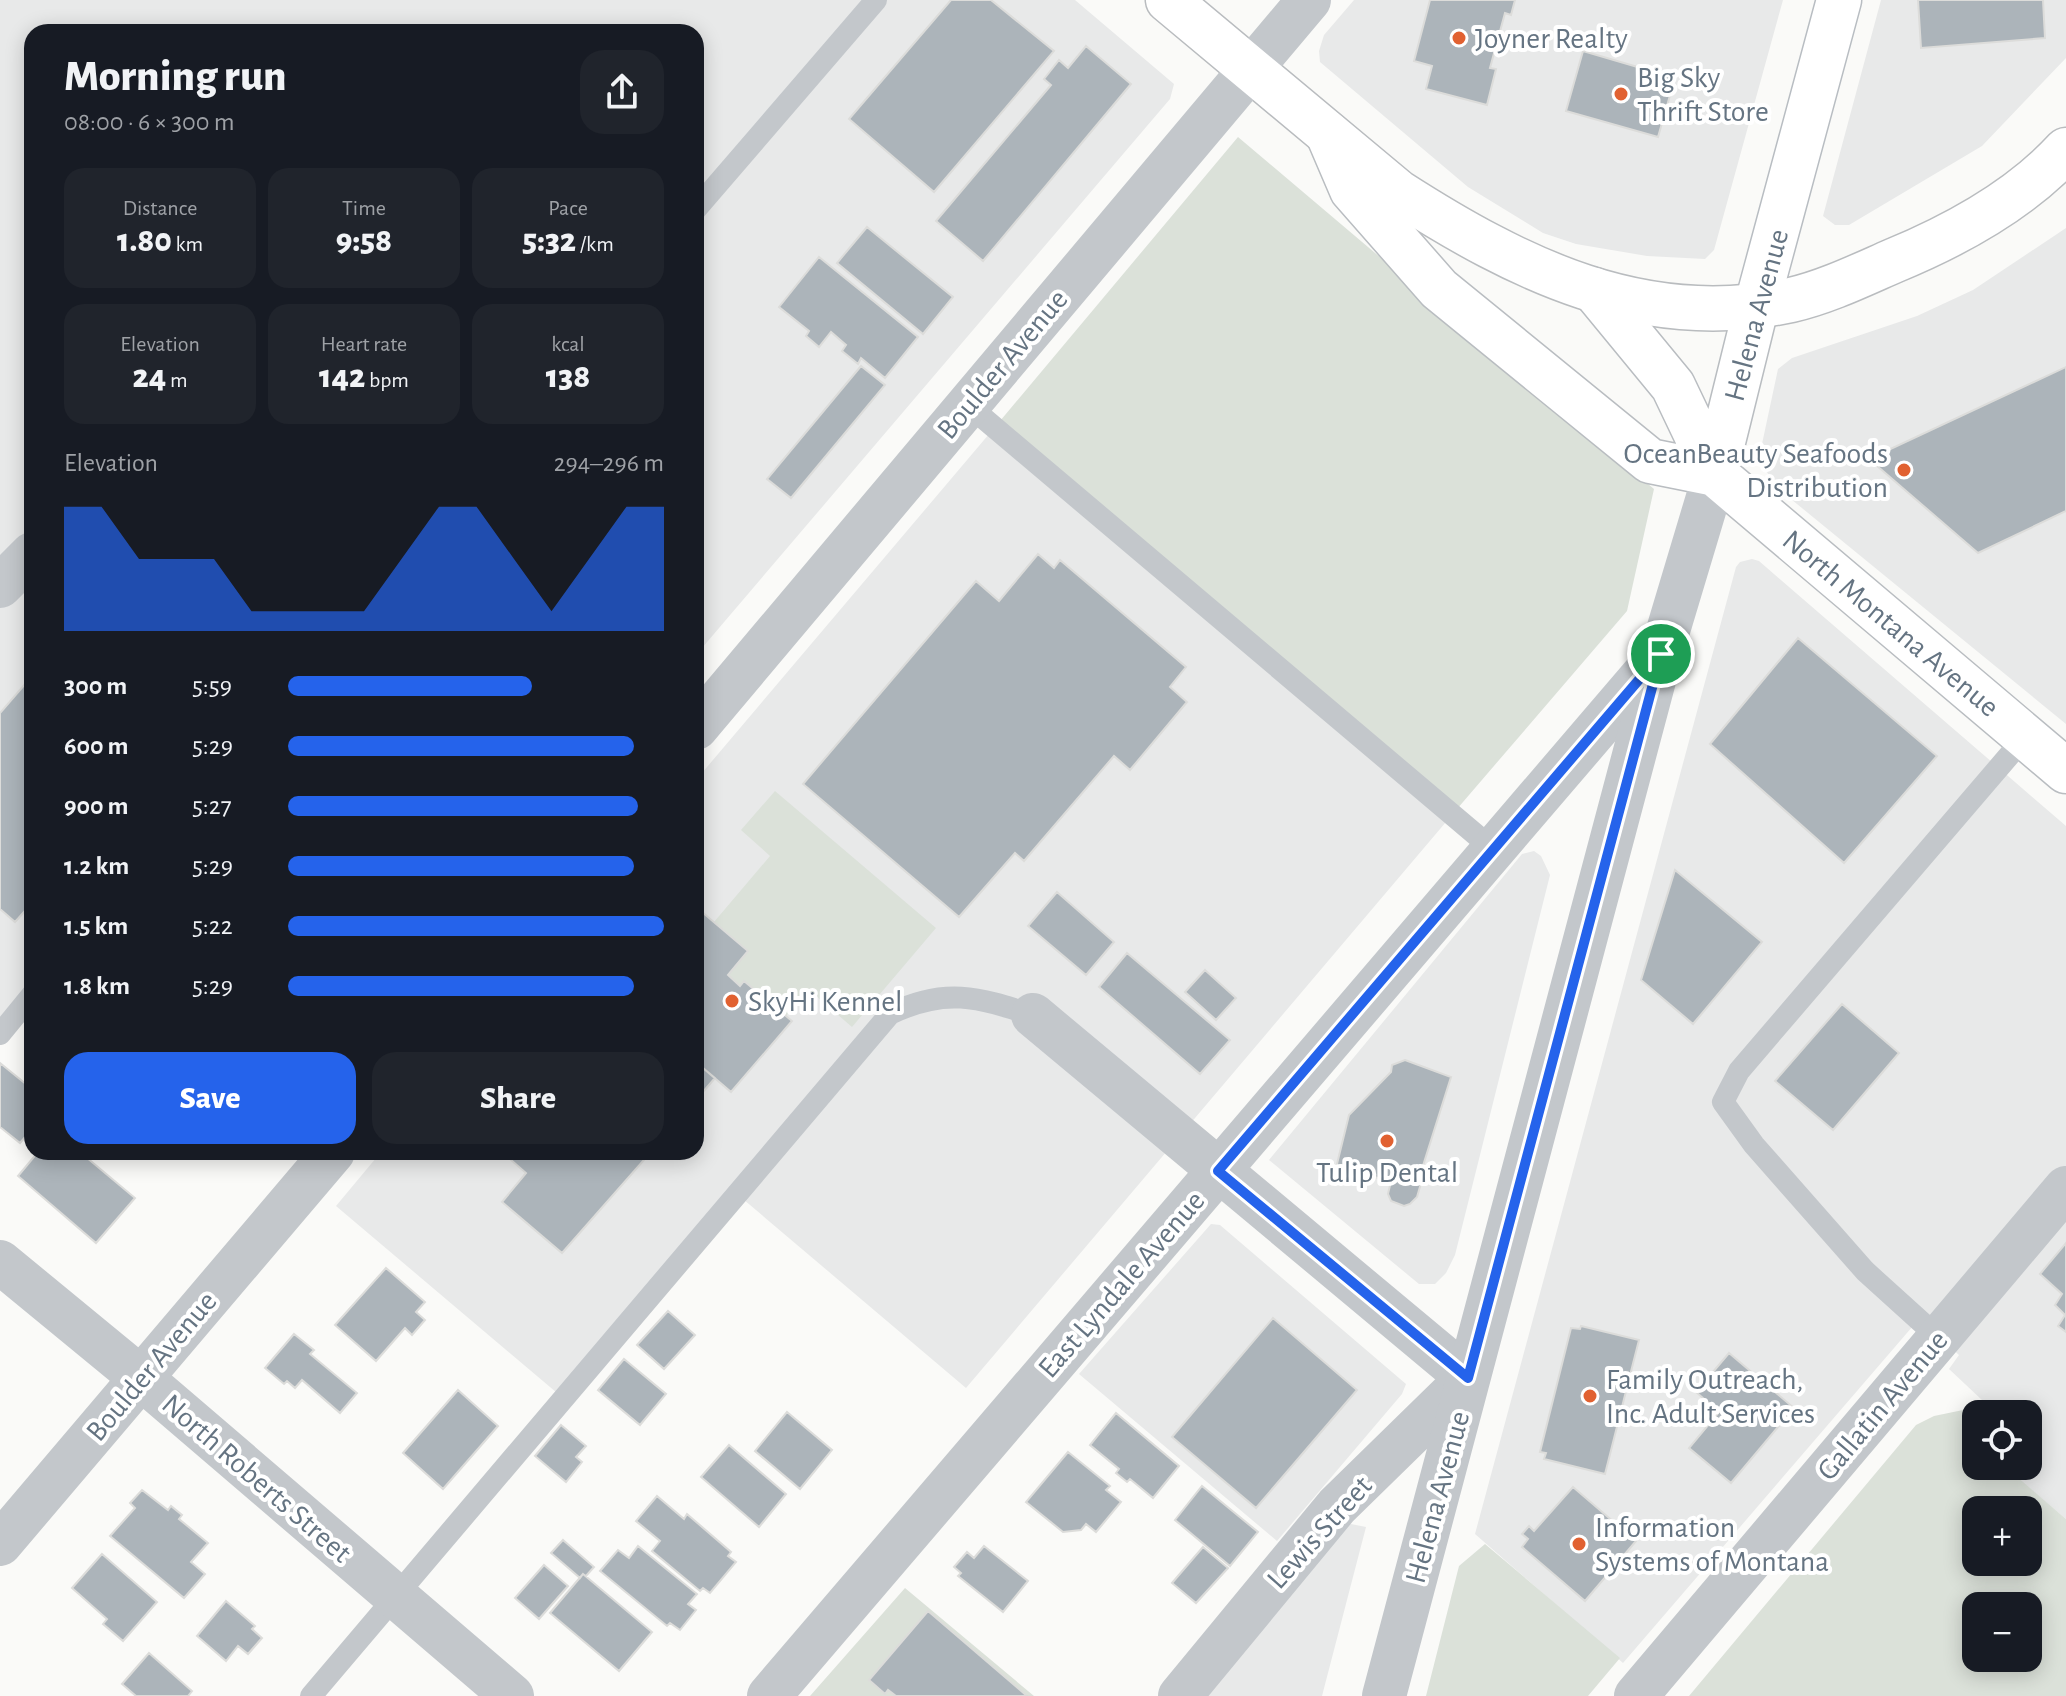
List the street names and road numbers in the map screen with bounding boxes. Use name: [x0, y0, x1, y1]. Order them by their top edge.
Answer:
street label: Helena Avenue: [1720, 226, 1794, 404]
street label: Boulder Avenue: [932, 284, 1074, 445]
street label: North Montana Avenue: [1777, 525, 2004, 723]
street label: East Lyndale Avenue: [1033, 1186, 1211, 1384]
street label: Boulder Avenue: [81, 1286, 223, 1447]
street label: Gallatin Avenue: [1812, 1325, 1954, 1486]
street label: North Roberts Street: [156, 1389, 357, 1569]
street label: Helena Avenue: [1401, 1408, 1475, 1586]
street label: Lewis Street: [1262, 1470, 1378, 1595]

